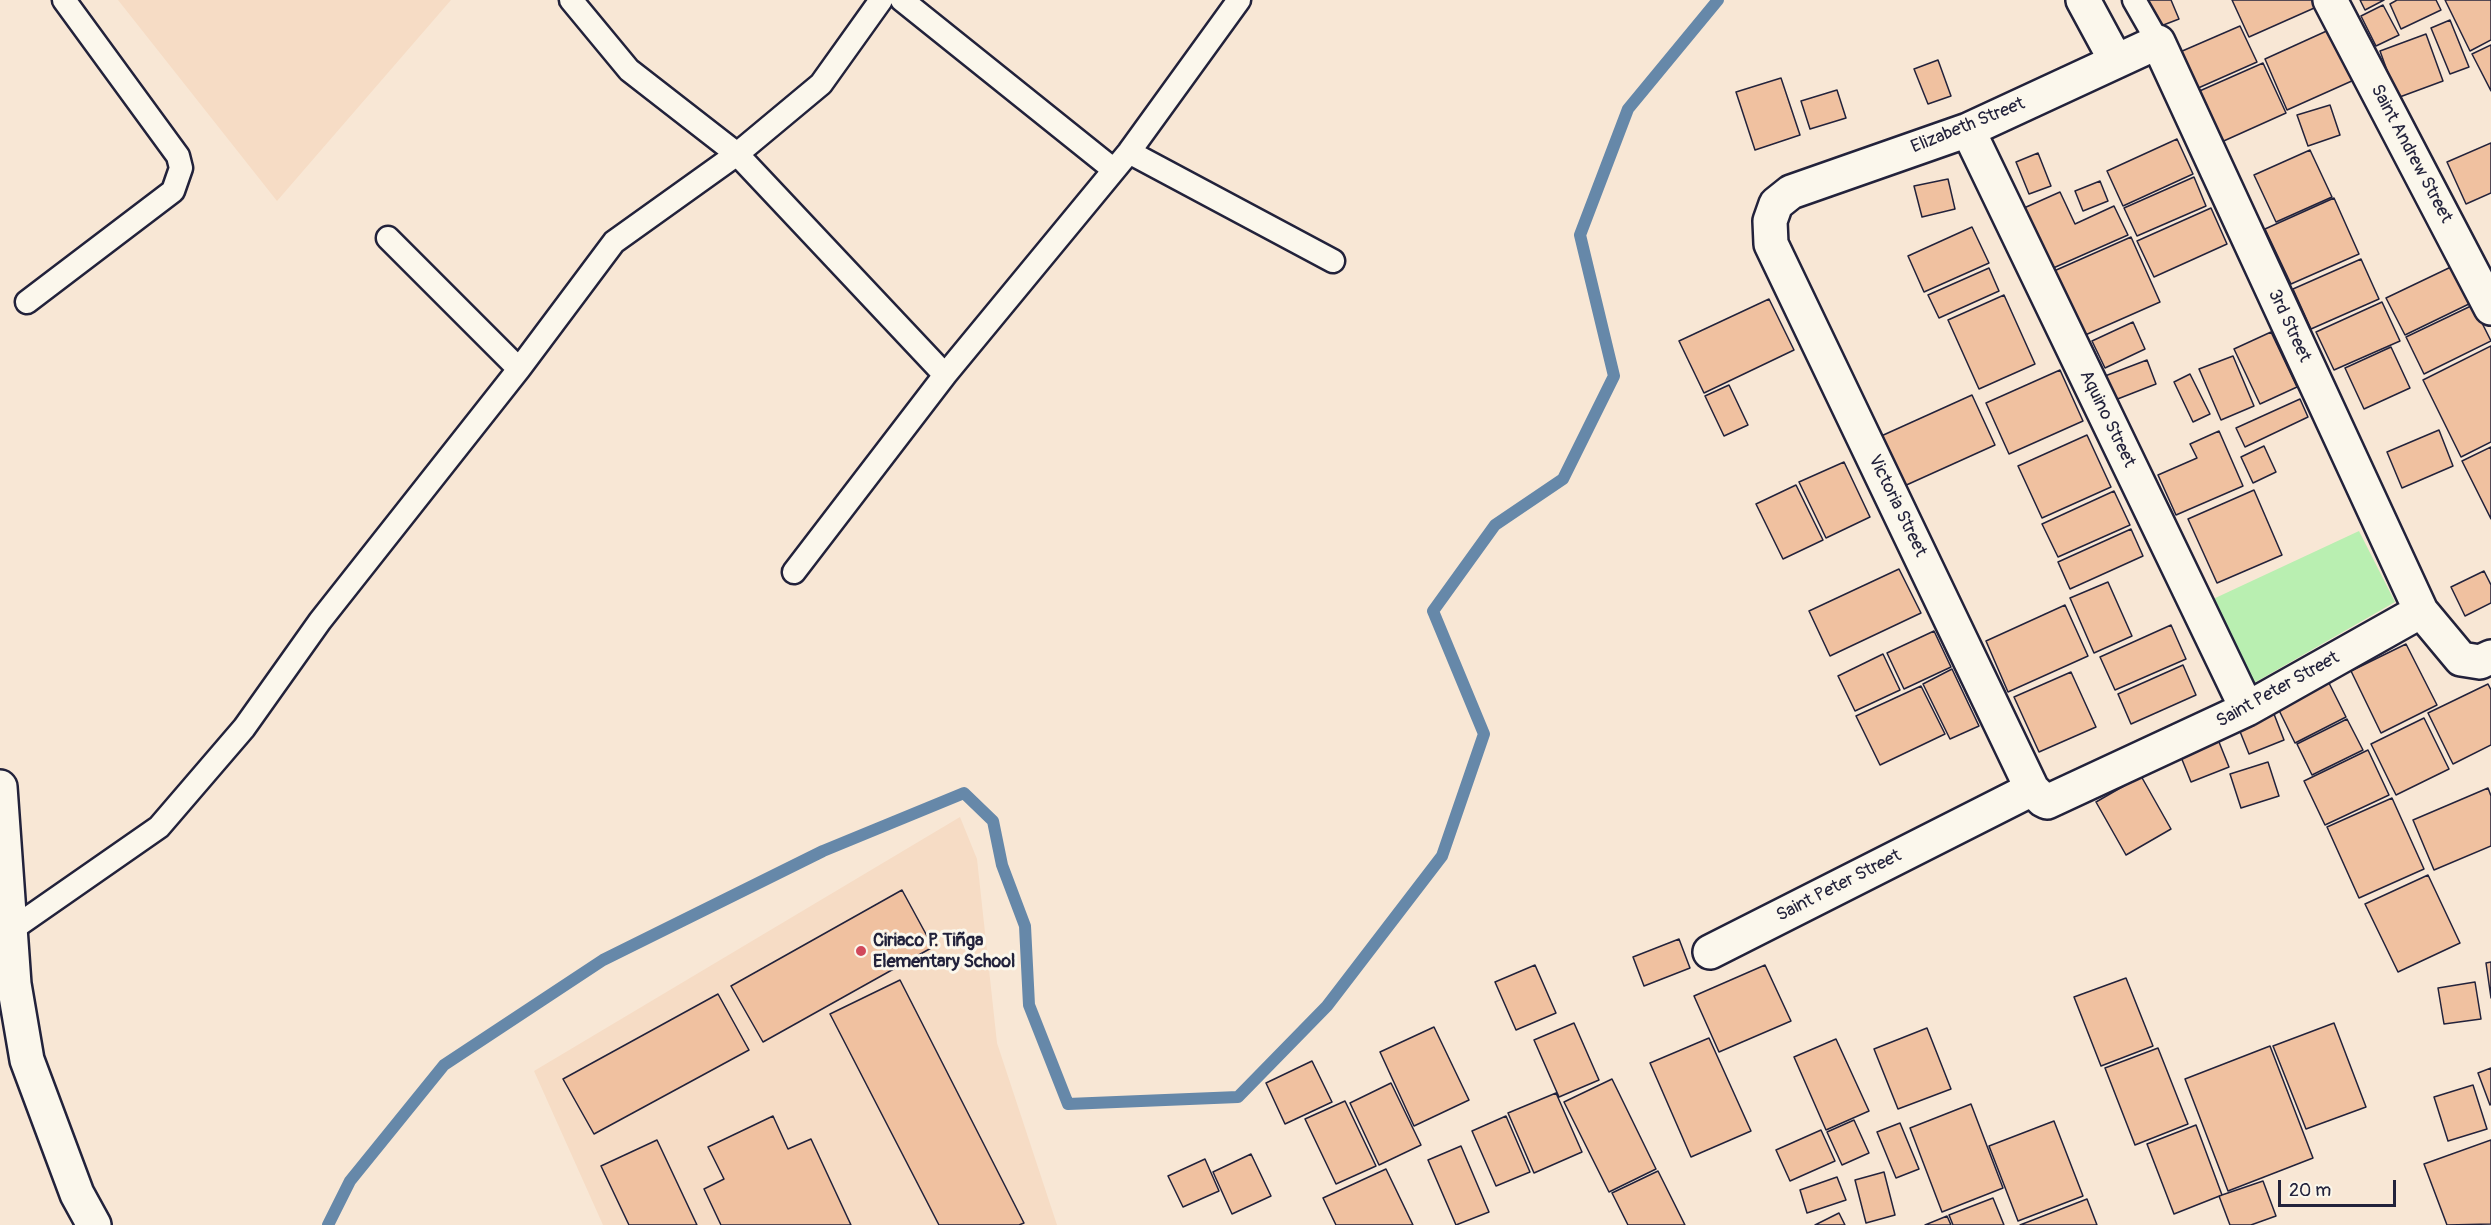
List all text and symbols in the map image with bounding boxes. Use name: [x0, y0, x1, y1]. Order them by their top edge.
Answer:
street label: Saint Andrew Street: [2365, 81, 2457, 227]
street label: Elizabeth Street: [1908, 93, 2028, 159]
street label: 3rd Street: [2263, 286, 2315, 366]
street label: Aquino Street: [2074, 367, 2140, 471]
street label: Victoria Street: [1863, 451, 1931, 561]
street label: Saint Peter Street: [2213, 647, 2343, 733]
street label: Saint Peter Street: [1773, 845, 1905, 927]
place label: Ciriaco P. Tiñga Elementary School: [873, 930, 1015, 972]
marker: Ciriaco P. Tiñga Elementary School: [854, 944, 868, 958]
scale bar: [2281, 1168, 2400, 1206]
text: 20 m: [2289, 1179, 2331, 1202]

